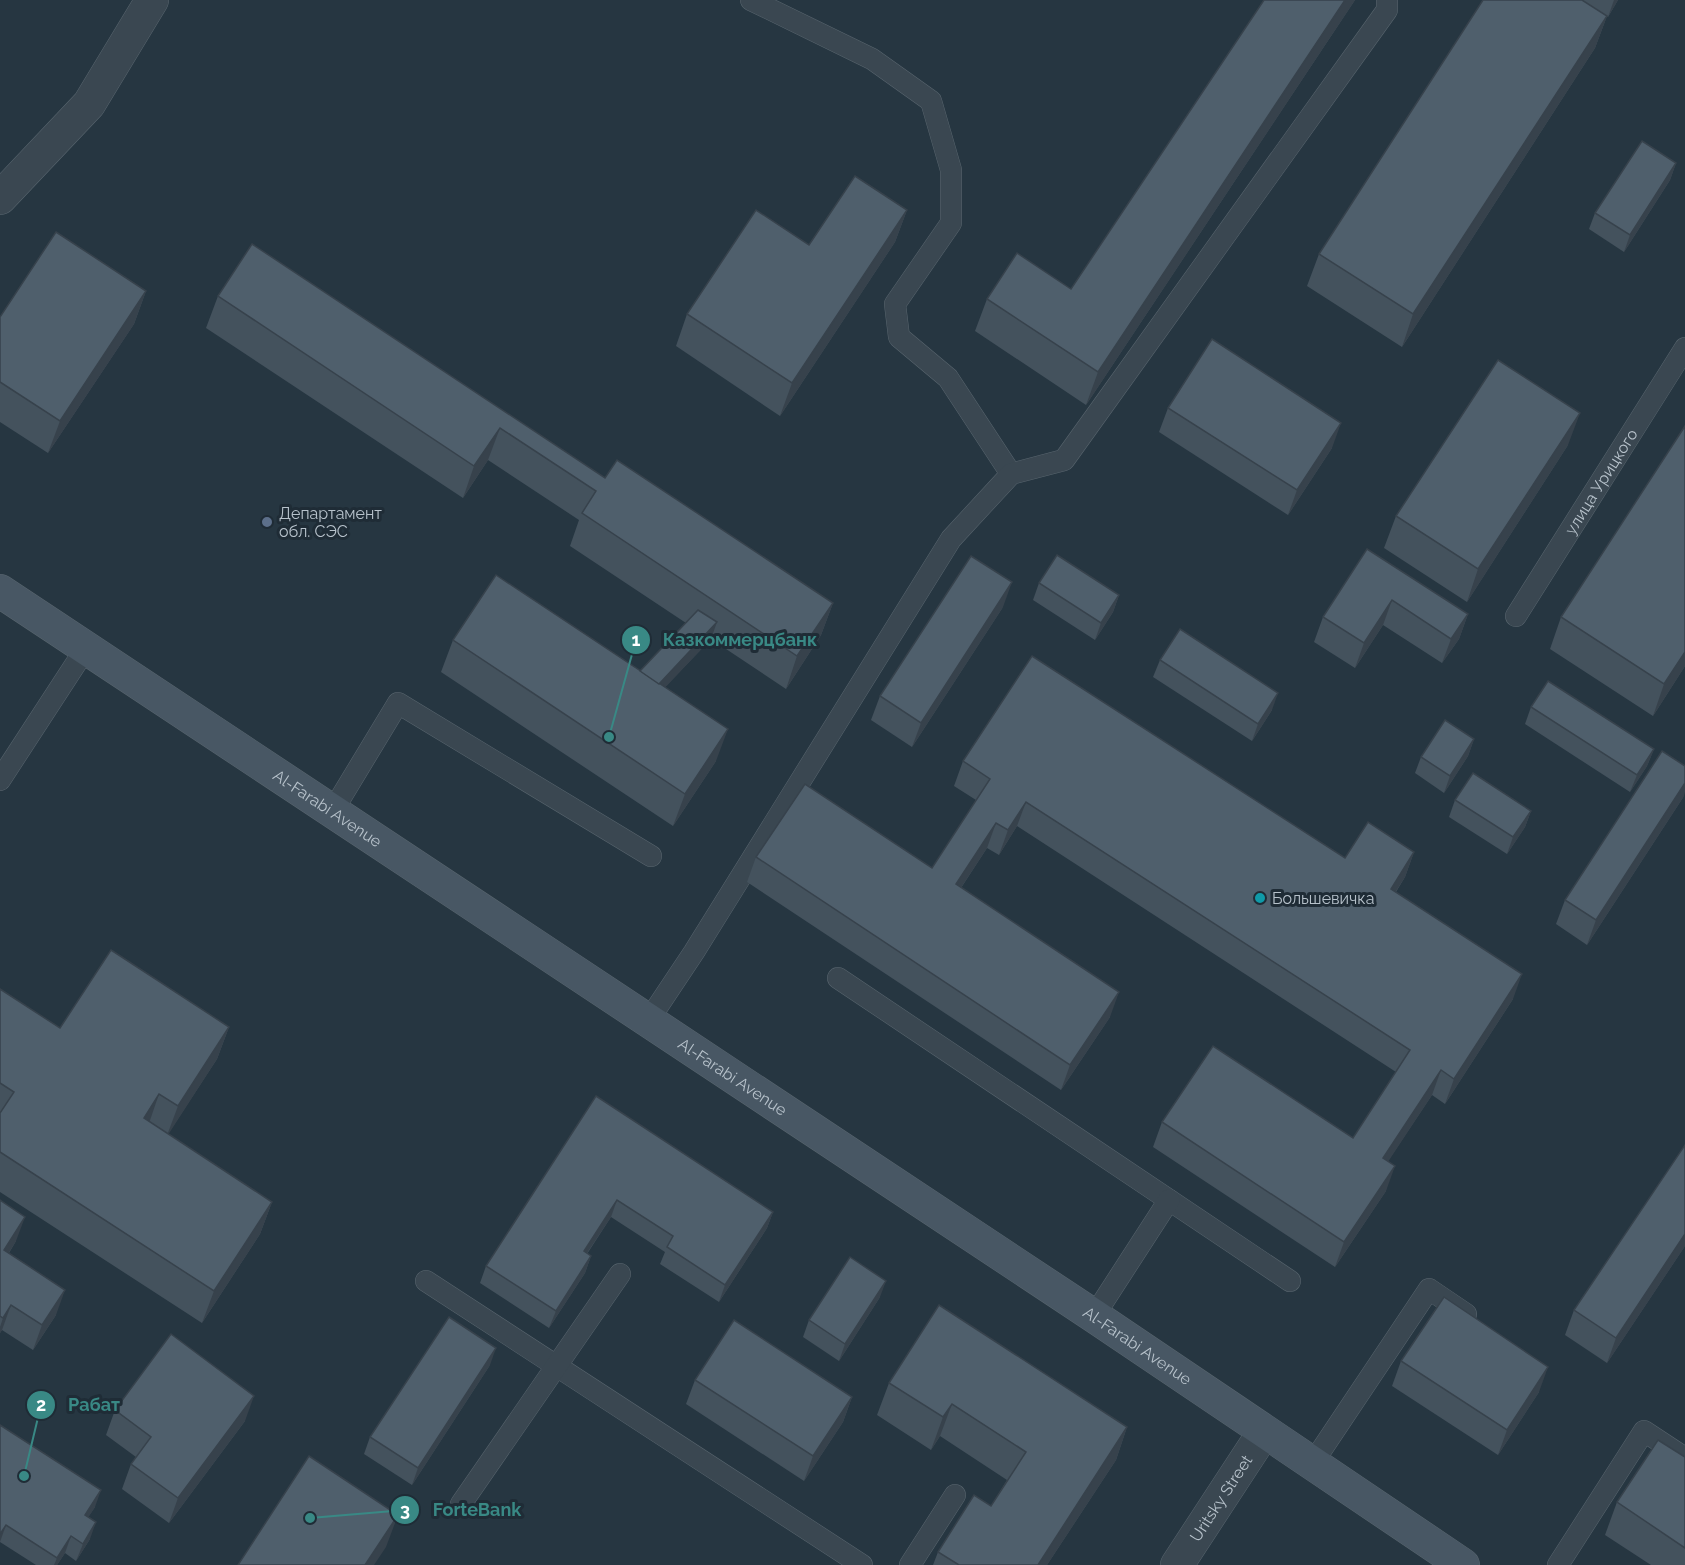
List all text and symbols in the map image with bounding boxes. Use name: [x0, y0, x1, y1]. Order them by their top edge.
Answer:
street label: улица Урицкого: [1561, 425, 1642, 538]
place label: Департамент обл. СЭС: [279, 504, 382, 541]
marker: Департамент обл. СЭС: [260, 515, 274, 529]
callout: Казкоммерцбанк: [621, 622, 829, 658]
text: 1: [632, 629, 641, 650]
text: Казкоммерцбанк: [663, 629, 817, 650]
street label: Al-Farabi Avenue: [269, 766, 385, 851]
place label: Большевичка: [1272, 889, 1374, 908]
marker: Большевичка: [1253, 891, 1267, 905]
street label: Al-Farabi Avenue: [675, 1034, 790, 1120]
street label: Al-Farabi Avenue: [1080, 1303, 1195, 1389]
callout: Рабат: [26, 1387, 132, 1423]
text: 2: [36, 1394, 46, 1415]
text: Рабат: [68, 1394, 120, 1415]
street label: Uritsky Street: [1186, 1451, 1257, 1545]
callout: ForteBank: [390, 1492, 533, 1528]
text: 3: [400, 1499, 410, 1520]
text: ForteBank: [433, 1499, 522, 1520]

